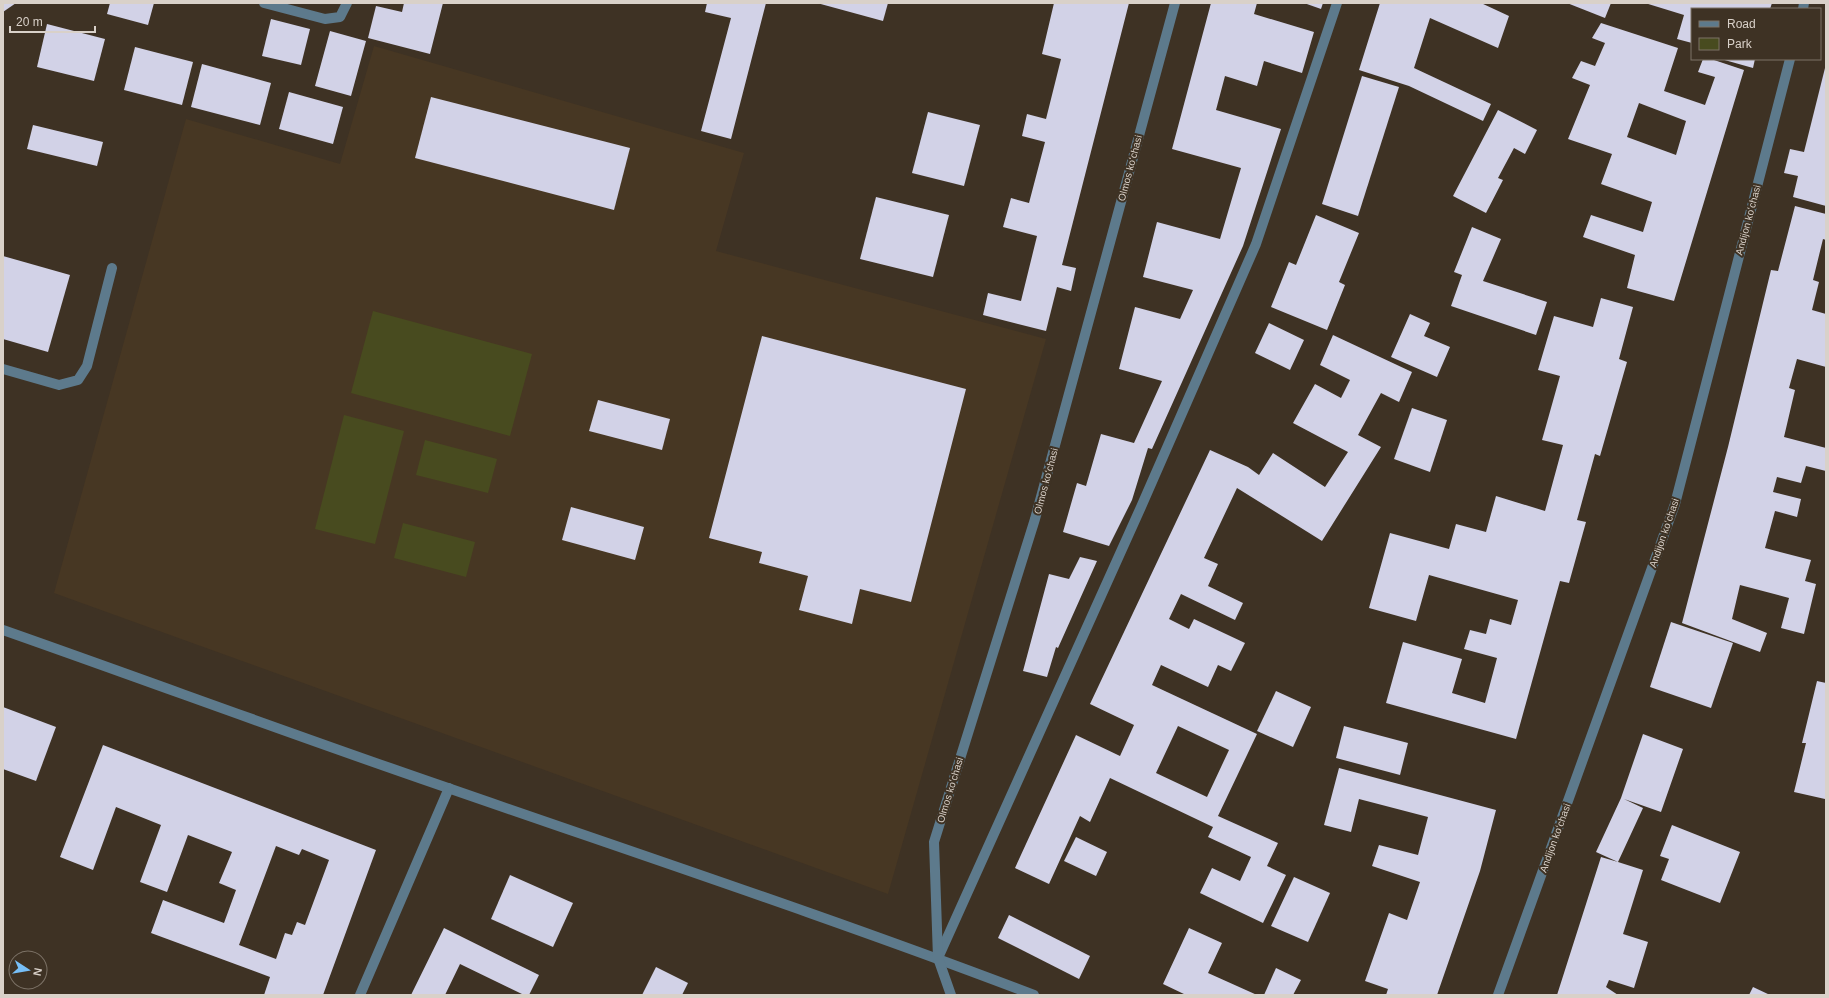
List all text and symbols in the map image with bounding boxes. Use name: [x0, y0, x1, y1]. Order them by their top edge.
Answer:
scale bar: [10, 8, 95, 34]
legend: [1691, 8, 1821, 60]
text: 20 m: [16, 15, 43, 29]
text: Road: [1727, 17, 1756, 31]
text: Park: [1727, 37, 1753, 51]
street label: Olmos koʻchasi: [1116, 134, 1144, 202]
street label: Andijon koʻchasi: [1733, 184, 1763, 256]
street label: Olmos koʻchasi: [1032, 447, 1060, 515]
street label: Andijon koʻchasi: [1647, 497, 1681, 569]
street label: Olmos koʻchasi: [935, 756, 965, 824]
street label: Andijon koʻchasi: [1537, 802, 1573, 874]
north arrow: [8, 950, 48, 990]
text: N: [31, 967, 44, 977]

